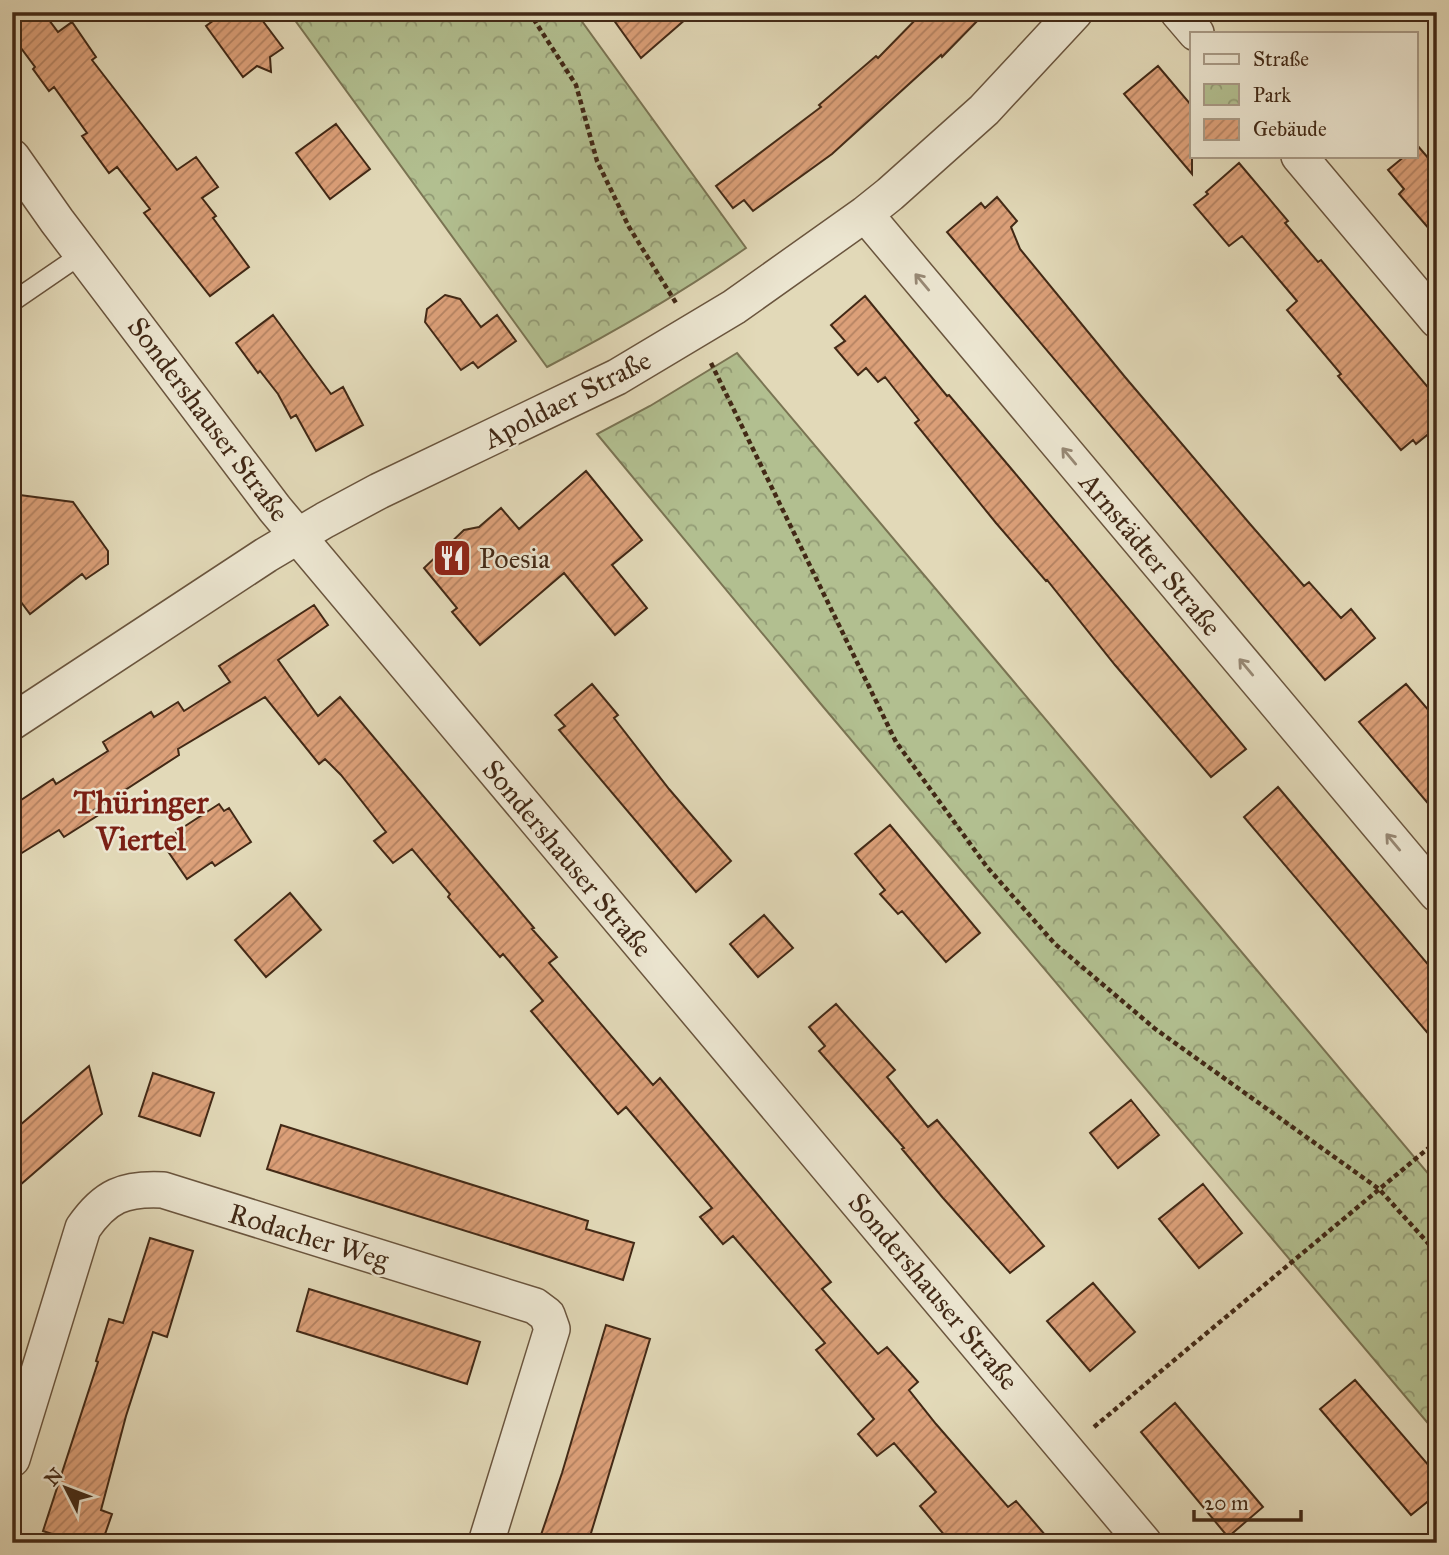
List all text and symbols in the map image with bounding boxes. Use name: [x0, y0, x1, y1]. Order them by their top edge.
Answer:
legend: [1190, 32, 1418, 158]
text: Straße: [1253, 46, 1309, 72]
text: Park: [1253, 82, 1291, 108]
text: Gebäude: [1253, 116, 1327, 142]
one-way arrow: [914, 273, 930, 291]
street label: Sondershauser Straße: [120, 310, 297, 529]
street label: Apoldaer Straße: [477, 342, 657, 457]
one-way arrow: [1061, 447, 1076, 465]
street label: Arnstädter Straße: [1071, 465, 1229, 643]
restaurant icon: Poesia: [431, 537, 473, 579]
place label: Poesia: [479, 541, 550, 576]
one-way arrow: [1239, 659, 1254, 677]
street label: Sondershauser Straße: [475, 752, 660, 964]
district label: Thüringer Viertel: [74, 783, 209, 859]
one-way arrow: [1385, 833, 1401, 851]
street label: Sondershauser Straße: [841, 1185, 1026, 1397]
street label: Rodacher Weg: [225, 1196, 394, 1278]
north arrow: [32, 1454, 102, 1524]
text: N: [40, 1463, 68, 1491]
scale bar: [1194, 1478, 1300, 1522]
text: 20 m: [1204, 1490, 1249, 1516]

